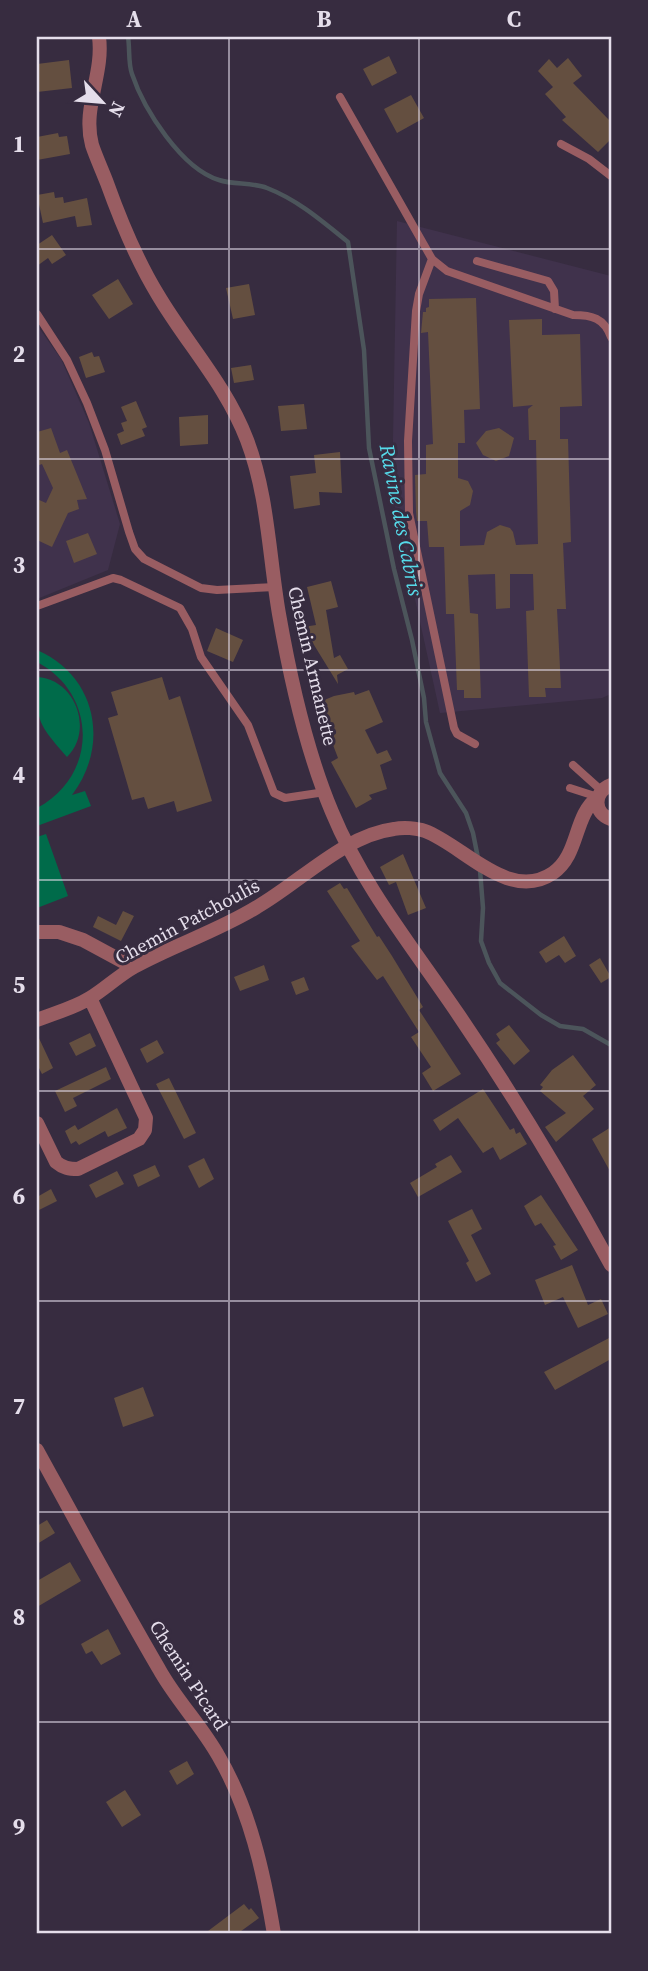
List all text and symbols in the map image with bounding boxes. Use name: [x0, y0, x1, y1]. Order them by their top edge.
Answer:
text: A: [126, 3, 142, 35]
text: B: [317, 3, 332, 35]
text: C: [507, 3, 521, 35]
north arrow: [66, 66, 136, 136]
text: N: [102, 98, 132, 122]
text: 1: [13, 128, 25, 160]
text: 2: [13, 338, 25, 370]
water label: Ravine des Cabris: [372, 441, 431, 599]
text: 3: [13, 549, 25, 581]
street label: Chemin Armanette: [282, 584, 344, 748]
text: 4: [13, 759, 25, 791]
street label: Chemin Patchoulis: [110, 872, 264, 970]
text: 5: [13, 969, 25, 1001]
text: 6: [13, 1180, 25, 1212]
text: 7: [13, 1390, 25, 1422]
text: 8: [13, 1601, 25, 1633]
street label: Chemin Picard: [144, 1615, 234, 1735]
text: 9: [13, 1811, 25, 1843]

